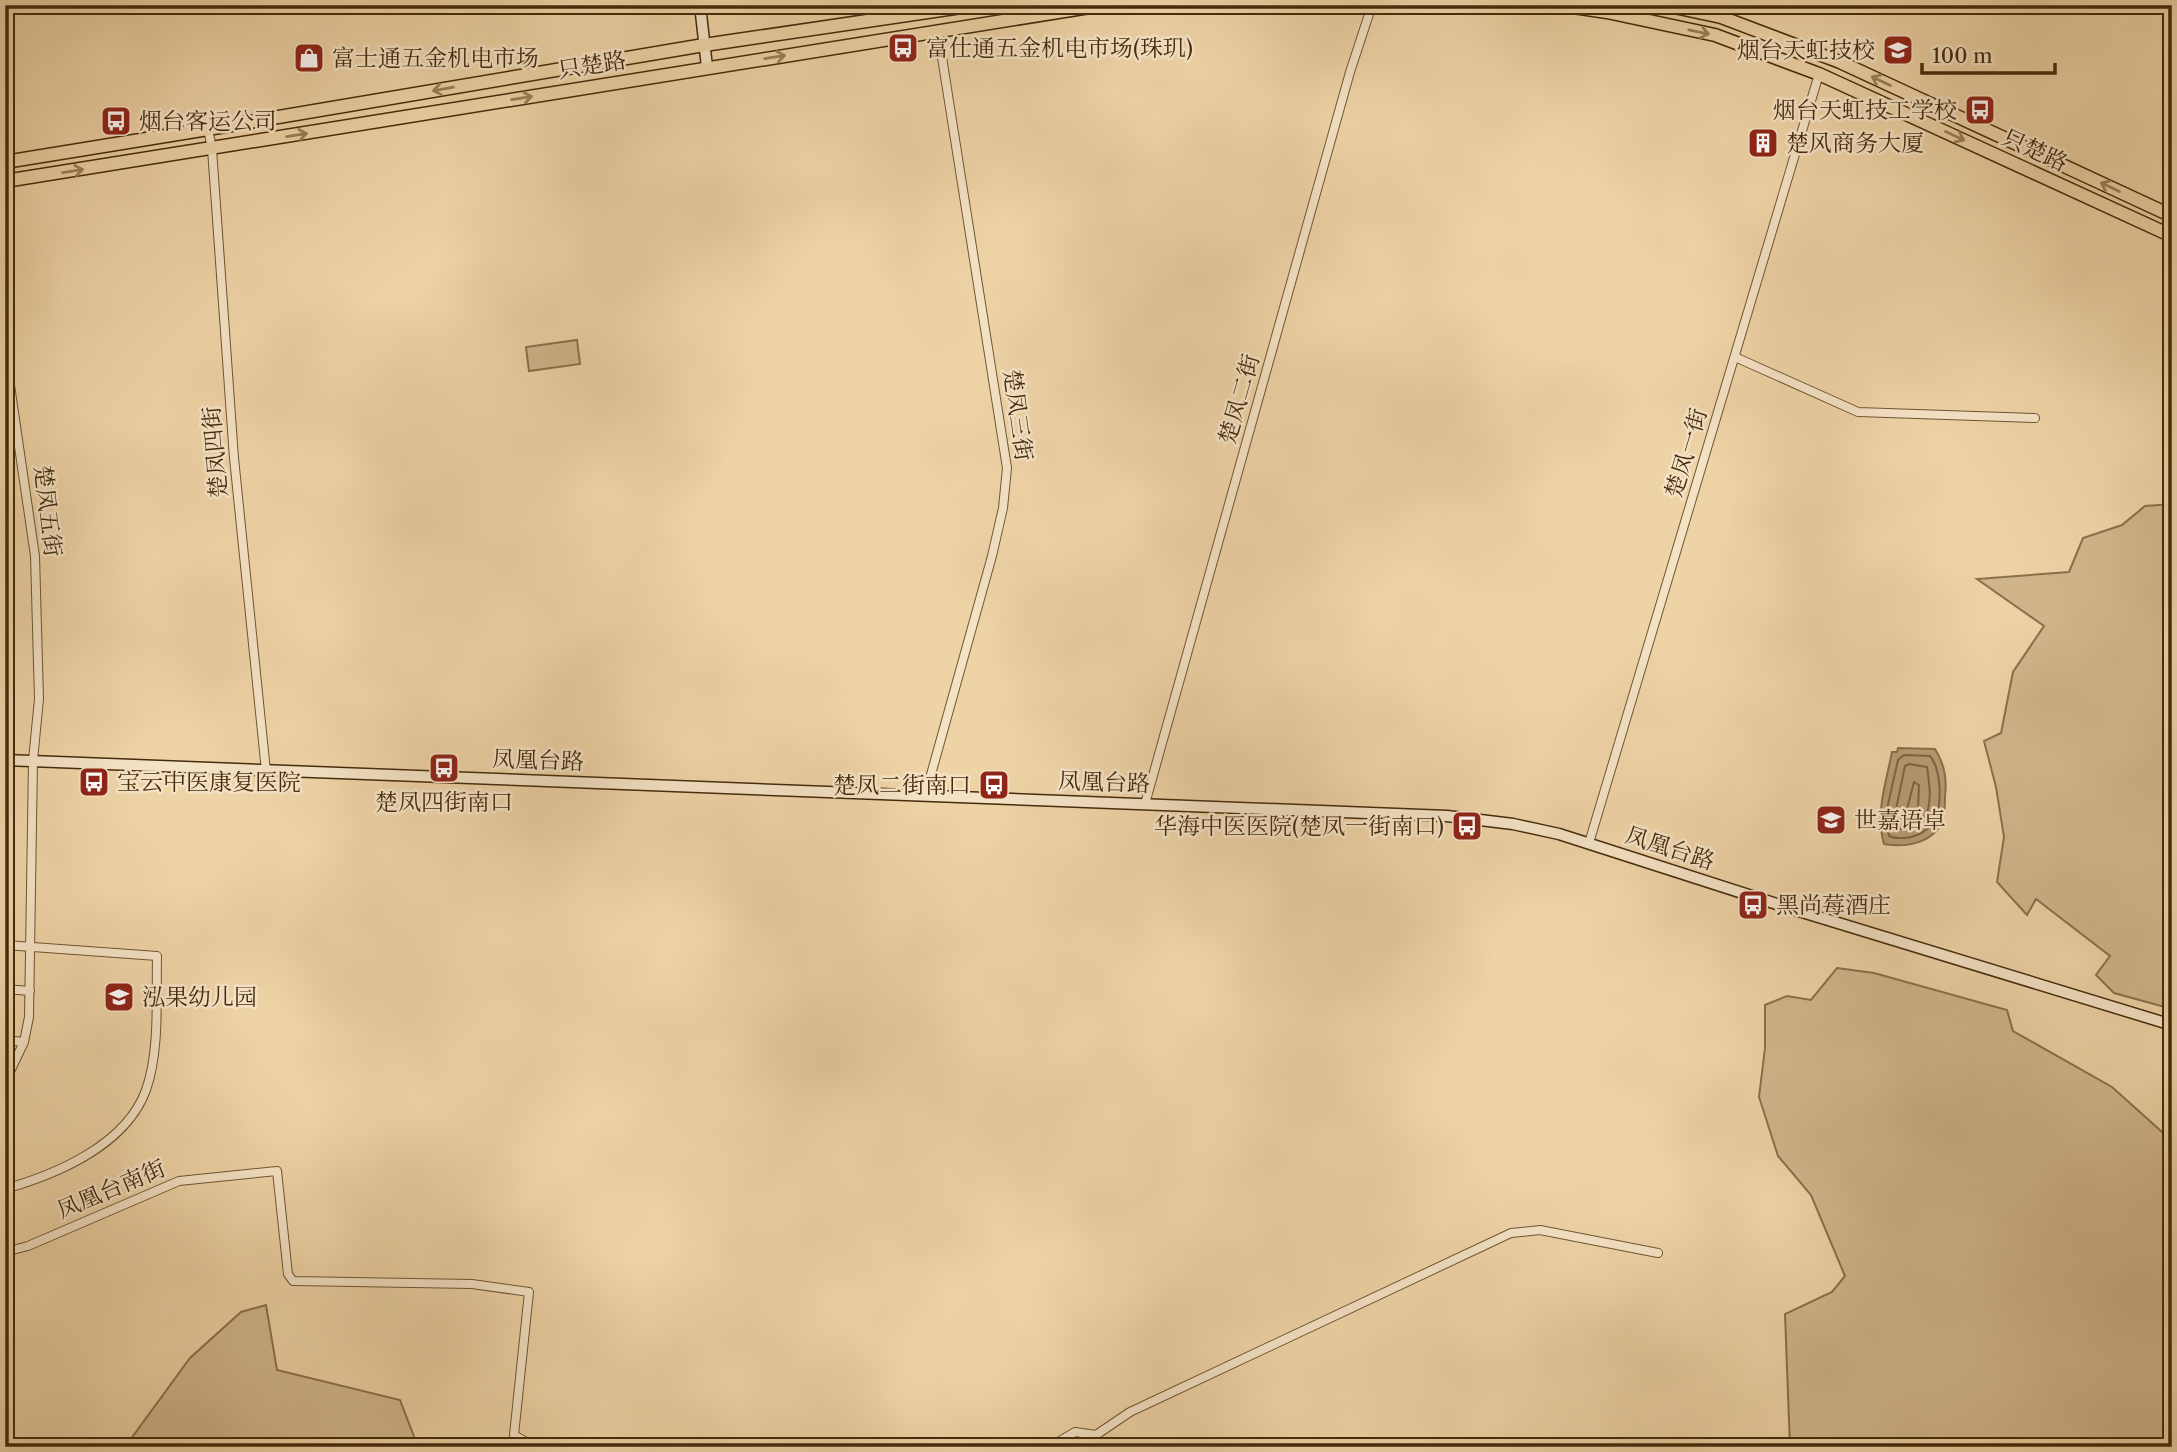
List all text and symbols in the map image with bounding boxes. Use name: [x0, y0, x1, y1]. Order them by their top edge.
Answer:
one-way arrow: [1687, 25, 1710, 39]
bus stop icon: 富仕通五金机电市场(珠玑): [886, 31, 920, 65]
scale bar: [1922, 32, 2054, 76]
school or university icon: 烟台天虹技校: [1881, 33, 1915, 67]
place label: 富仕通五金机电市场(珠玑): [926, 34, 1193, 62]
place label: 烟台天虹技校: [1737, 36, 1875, 64]
shop icon: 富士通五金机电市场: [292, 41, 326, 75]
text: 100 m: [1932, 43, 1993, 68]
place label: 富士通五金机电市场: [332, 44, 539, 72]
street label: 只楚路: [556, 46, 628, 84]
one-way arrow: [763, 50, 785, 63]
one-way arrow: [1871, 74, 1892, 87]
one-way arrow: [432, 83, 455, 96]
one-way arrow: [510, 91, 533, 104]
bus stop icon: 烟台天虹技工学校: [1963, 93, 1997, 127]
place label: 烟台天虹技工学校: [1773, 96, 1957, 124]
bus stop icon: 烟台客运公司: [99, 104, 133, 138]
place label: 烟台客运公司: [139, 107, 277, 135]
street label: 只楚路: [1998, 123, 2072, 177]
building icon: 楚风商务大厦: [1746, 126, 1780, 160]
one-way arrow: [285, 128, 308, 141]
place label: 楚风商务大厦: [1786, 129, 1924, 157]
one-way arrow: [1944, 130, 1965, 143]
one-way arrow: [61, 164, 84, 177]
one-way arrow: [2100, 180, 2121, 193]
street label: 楚凤二街: [1213, 351, 1265, 447]
street label: 楚凤三街: [998, 367, 1038, 463]
street label: 楚凤四街: [197, 405, 233, 499]
street label: 楚凤一街: [1659, 405, 1713, 501]
street label: 楚凤五街: [28, 464, 68, 558]
street label: 凤凰台路: [492, 744, 584, 776]
bus stop icon: 楚凤四街南口: [427, 751, 461, 785]
bus stop icon: 宝云中医康复医院: [77, 765, 111, 799]
street label: 凤凰台路: [1058, 766, 1150, 798]
place label: 宝云中医康复医院: [117, 768, 301, 796]
bus stop icon: 楚凤二街南口: [977, 768, 1011, 802]
place label: 楚凤二街南口: [833, 771, 971, 799]
place label: 楚凤四街南口: [375, 788, 513, 816]
school or university icon: 世嘉语卓: [1814, 803, 1848, 837]
place label: 世嘉语卓: [1854, 806, 1946, 834]
bus stop icon: 华海中医医院(楚凤一街南口): [1450, 809, 1484, 843]
place label: 华海中医医院(楚凤一街南口): [1154, 812, 1444, 840]
street label: 凤凰台路: [1622, 820, 1718, 876]
bus stop icon: 黑尚莓酒庄: [1736, 888, 1770, 922]
place label: 黑尚莓酒庄: [1776, 891, 1891, 919]
school or university icon: 泓果幼儿园: [102, 980, 136, 1014]
place label: 泓果幼儿园: [142, 983, 257, 1011]
street label: 凤凰台南街: [53, 1154, 169, 1224]

